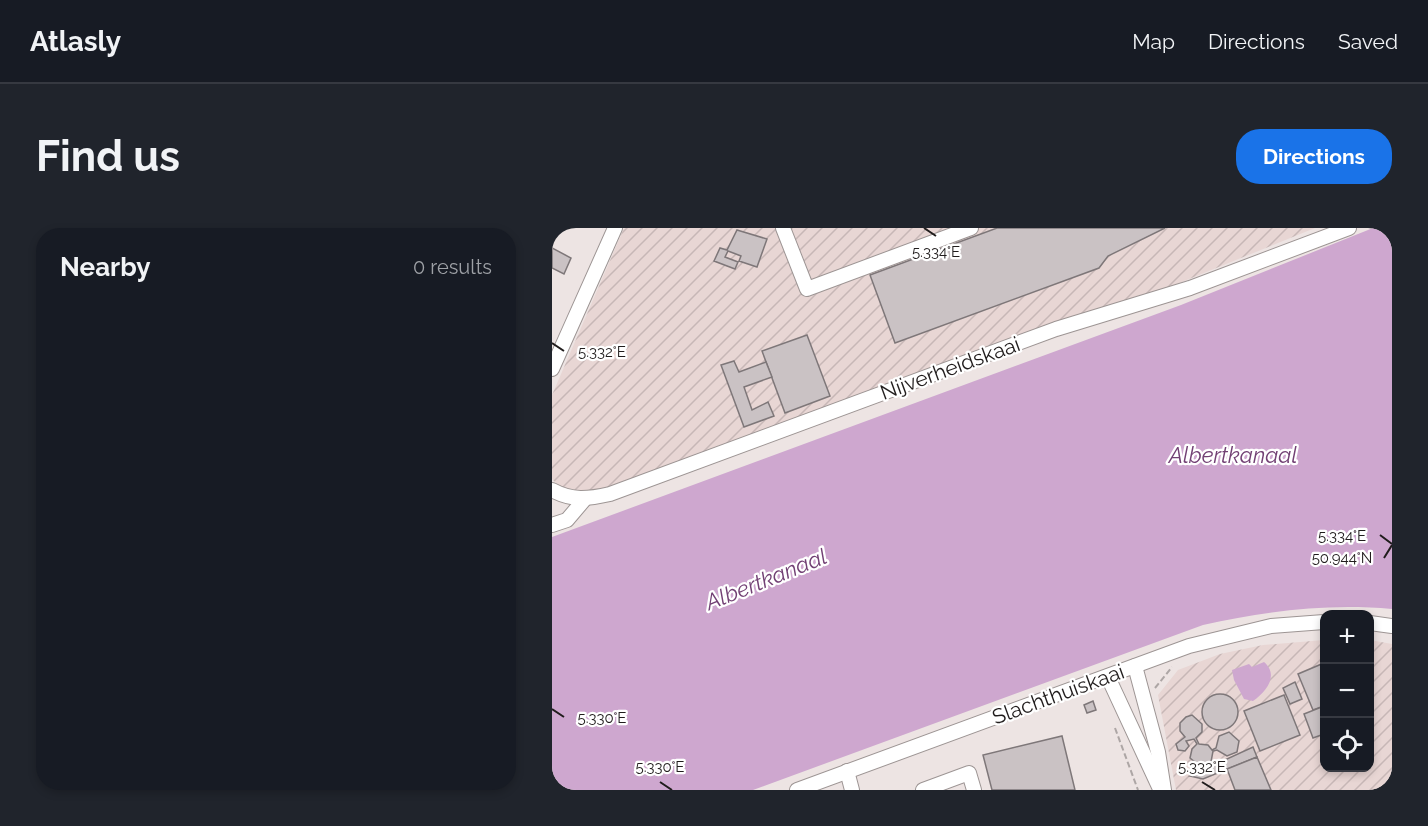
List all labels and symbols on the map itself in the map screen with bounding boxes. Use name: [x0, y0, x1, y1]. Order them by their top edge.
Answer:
text: 5.334°E: [912, 243, 960, 261]
street label: Nijverheidskaai: [877, 331, 1023, 405]
text: 5.332°E: [578, 343, 626, 361]
water label: Albertkanaal: [1168, 442, 1298, 468]
text: 5.334°E: [1318, 527, 1366, 545]
water label: Albertkanaal: [701, 543, 831, 616]
text: 50.944°N: [1312, 549, 1372, 567]
street label: Slachthuiskaai: [989, 659, 1127, 729]
text: 5.330°E: [577, 709, 627, 727]
text: 5.330°E: [635, 758, 685, 776]
text: 5.332°E: [1178, 758, 1226, 776]

